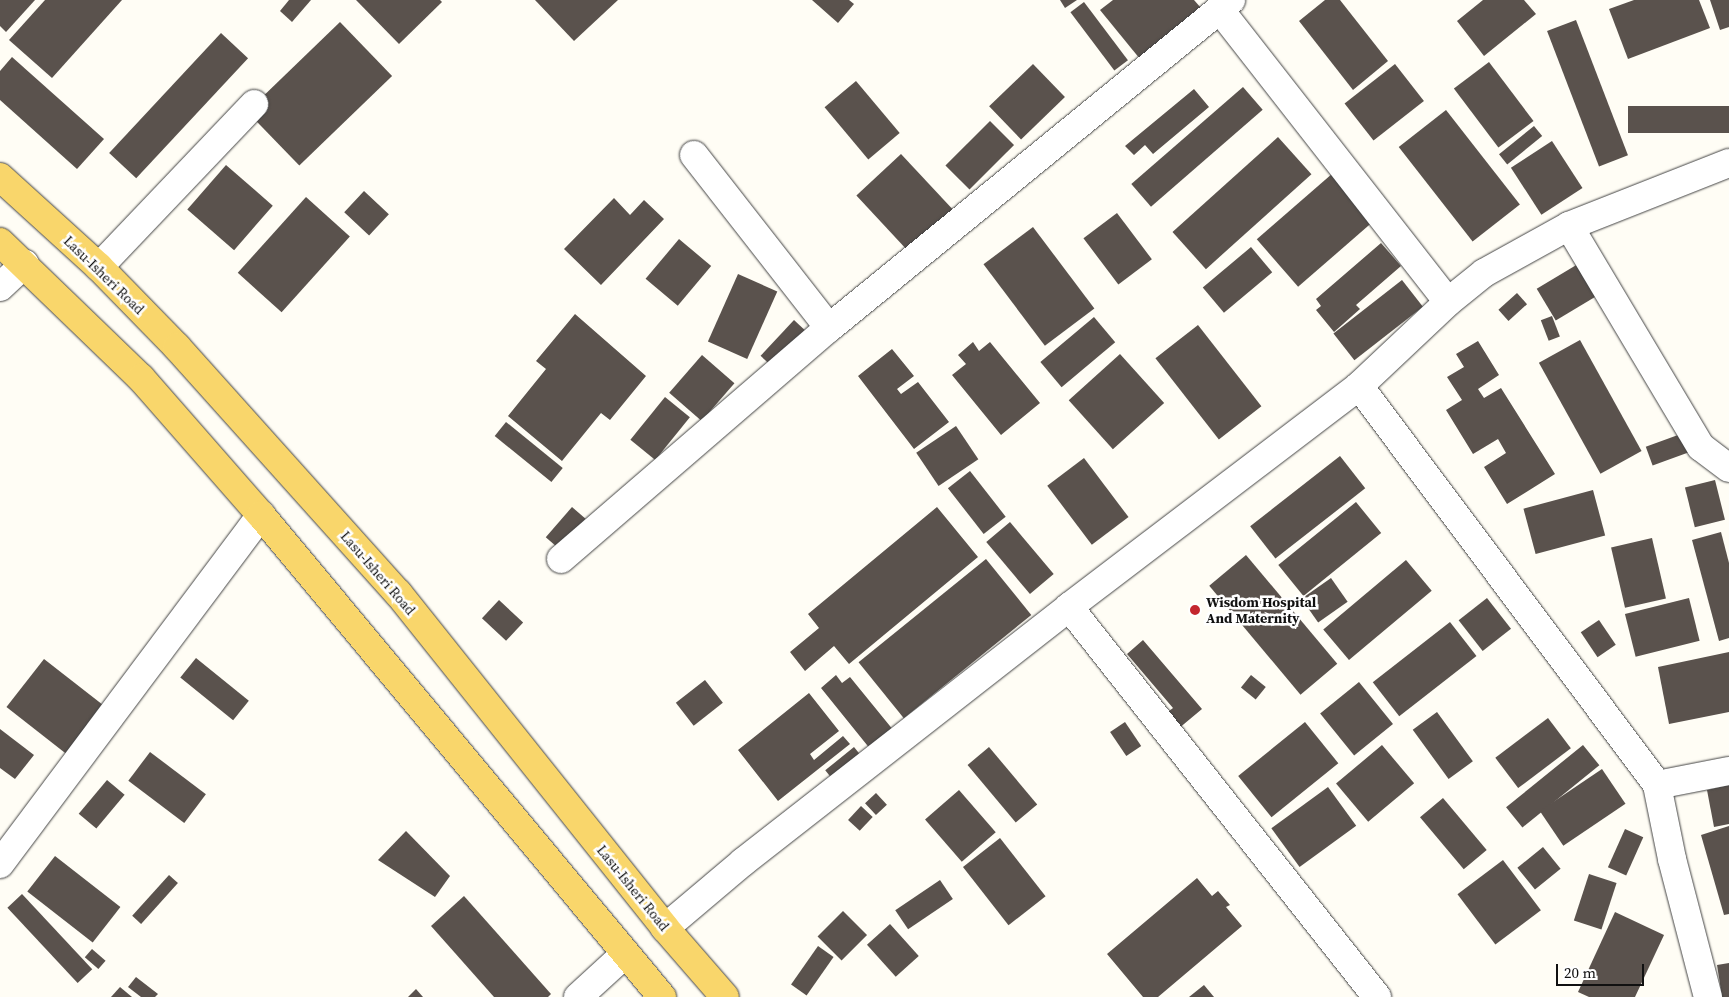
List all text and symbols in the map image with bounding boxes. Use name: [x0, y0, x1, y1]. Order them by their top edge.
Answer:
street label: Lasu-Isheri Road: [60, 232, 148, 318]
street label: Lasu-Isheri Road: [337, 528, 419, 618]
place label: Wisdom Hospital And Maternity: [1206, 594, 1316, 626]
marker: Wisdom Hospital And Maternity: [1188, 603, 1202, 617]
street label: Lasu-Isheri Road: [593, 842, 673, 934]
scale bar: [1559, 954, 1646, 986]
text: 20 m: [1564, 962, 1596, 983]

